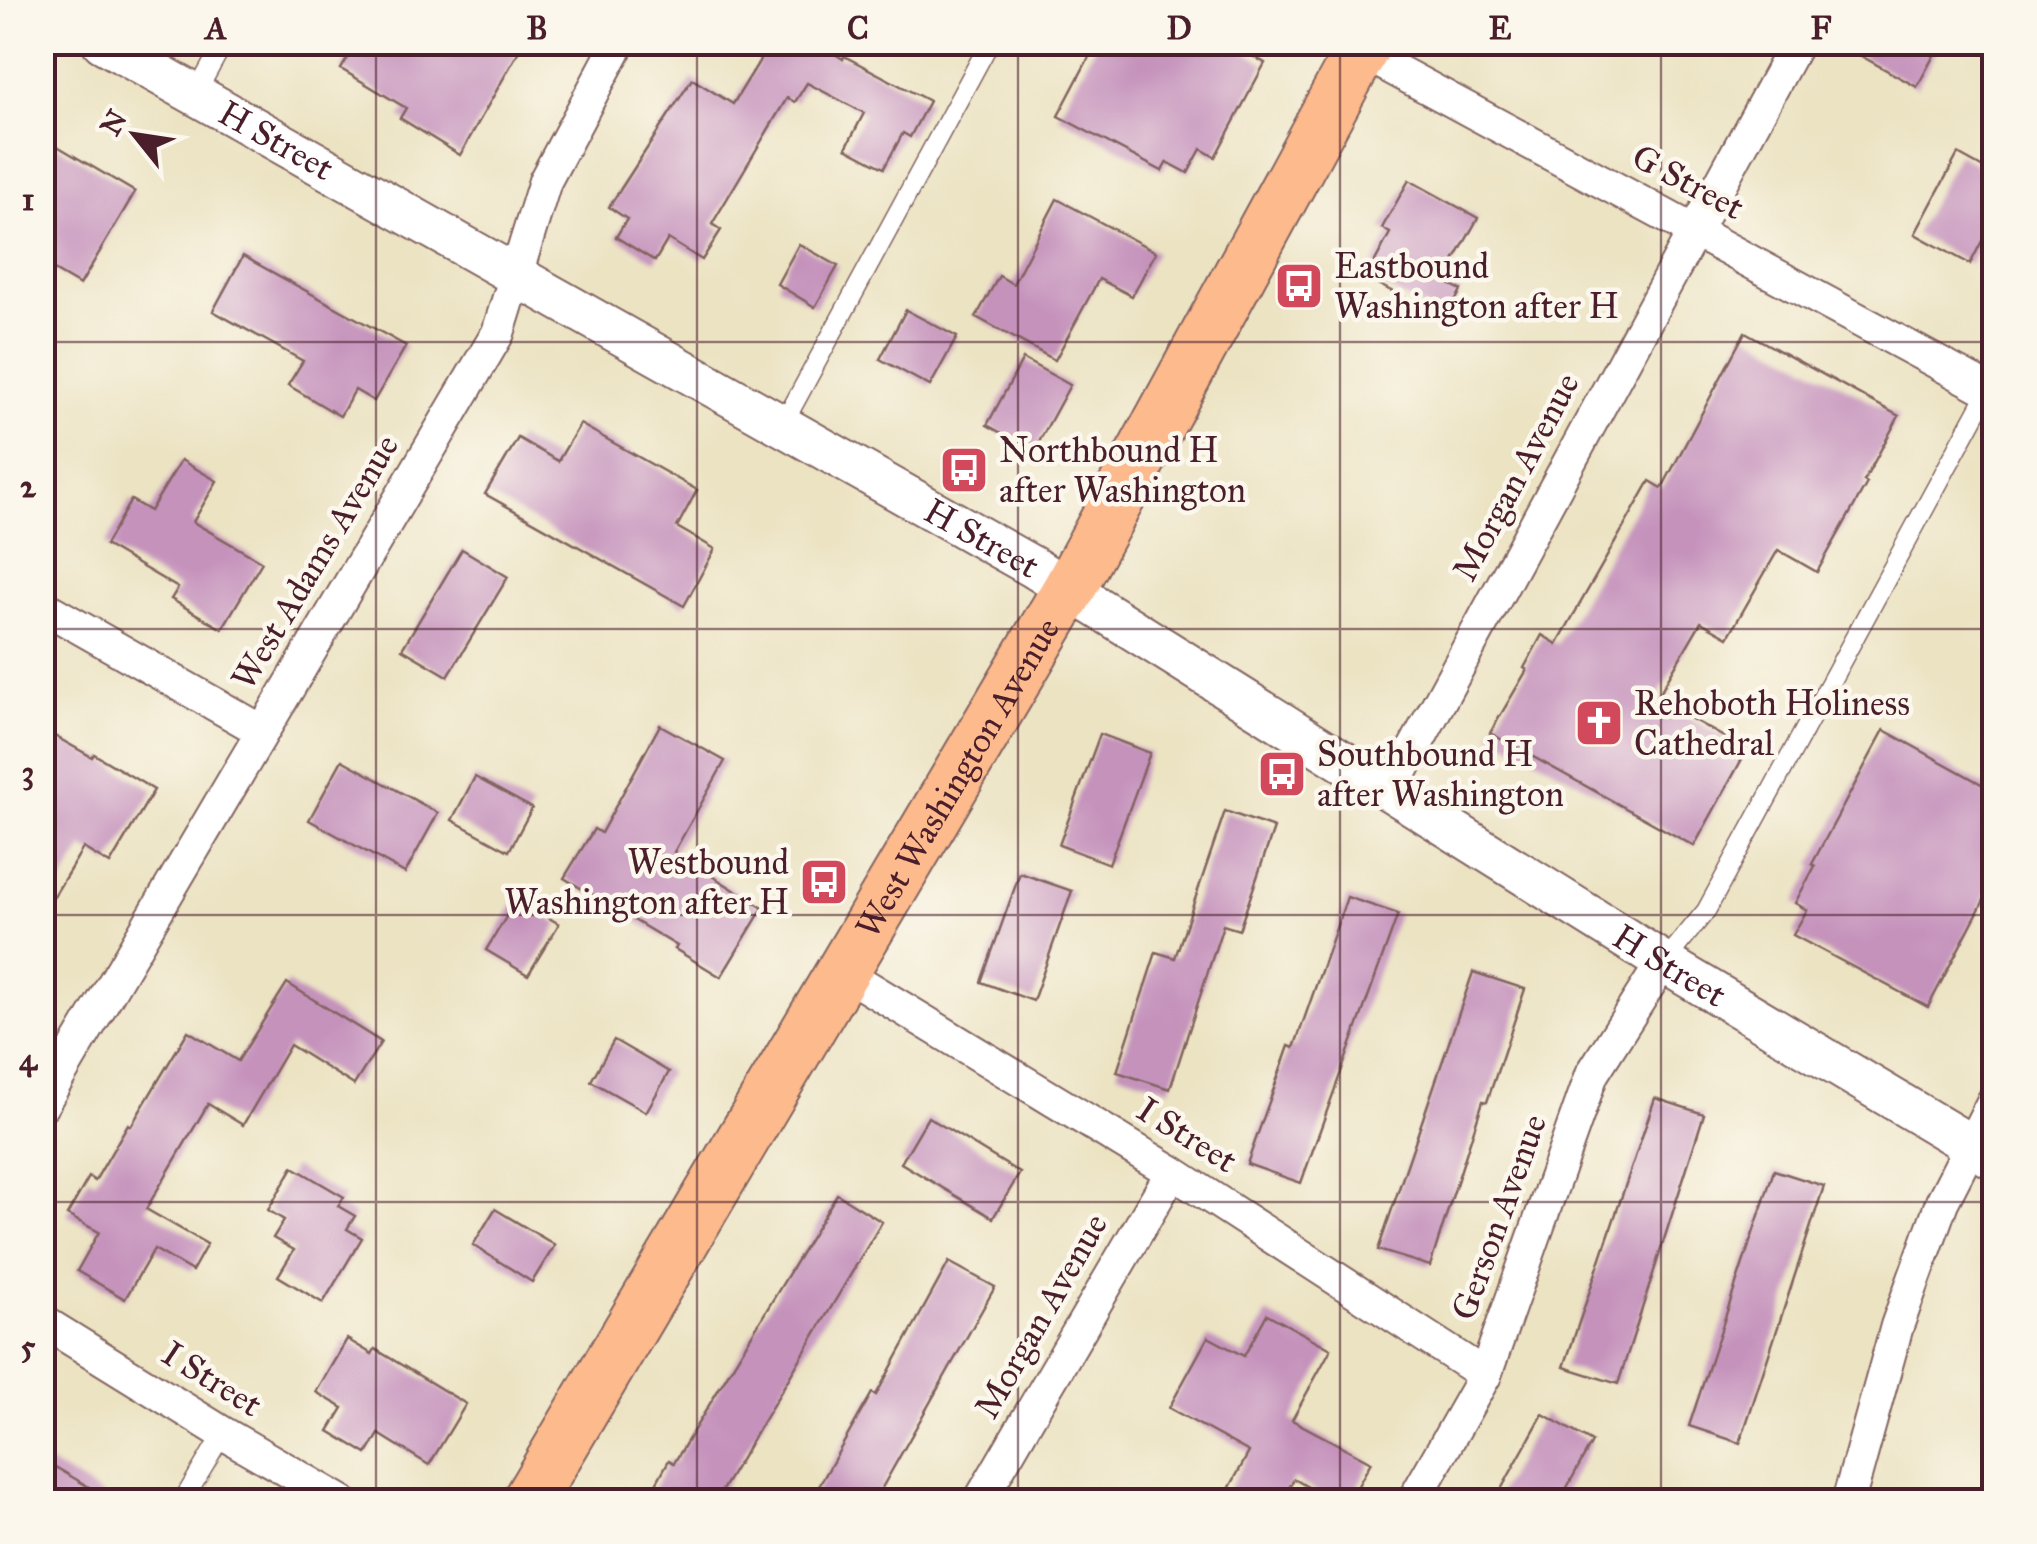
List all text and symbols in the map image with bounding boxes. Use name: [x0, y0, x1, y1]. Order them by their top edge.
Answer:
text: A: [203, 9, 227, 48]
text: B: [526, 9, 548, 48]
text: C: [847, 9, 869, 48]
text: D: [1166, 9, 1192, 48]
text: E: [1489, 9, 1512, 48]
text: F: [1811, 9, 1832, 48]
north arrow: [85, 85, 185, 185]
street label: H Street: [211, 91, 341, 190]
text: N: [93, 103, 135, 142]
street label: G Street: [1625, 135, 1751, 229]
text: 1: [22, 180, 35, 219]
place label: Eastbound Washington after H: [1334, 245, 1619, 328]
bus stop icon: Eastbound Washington after H: [1273, 260, 1325, 312]
street label: Morgan Avenue: [1443, 366, 1589, 588]
street label: West Adams Avenue: [222, 427, 408, 697]
place label: Northbound H after Washington: [999, 429, 1246, 512]
bus stop icon: Northbound H after Washington: [938, 444, 990, 496]
text: 2: [20, 467, 37, 506]
street label: H Street: [917, 489, 1047, 587]
street label: West Washington Avenue: [846, 610, 1069, 945]
place label: Rehoboth Holiness Cathedral: [1634, 682, 1910, 765]
church icon: Rehoboth Holiness Cathedral: [1573, 697, 1625, 749]
place label: Southbound H after Washington: [1317, 733, 1564, 816]
bus stop icon: Southbound H after Washington: [1256, 748, 1308, 800]
text: 3: [22, 753, 34, 792]
place label: Westbound Washington after H: [504, 841, 789, 924]
bus stop icon: Westbound Washington after H: [798, 856, 850, 908]
street label: H Street: [1605, 915, 1734, 1016]
text: 4: [19, 1040, 38, 1079]
street label: I Street: [1129, 1088, 1245, 1182]
street label: Gerson Avenue: [1442, 1108, 1556, 1326]
street label: Morgan Avenue: [965, 1206, 1117, 1426]
text: 5: [21, 1327, 36, 1366]
street label: I Street: [154, 1332, 270, 1426]

